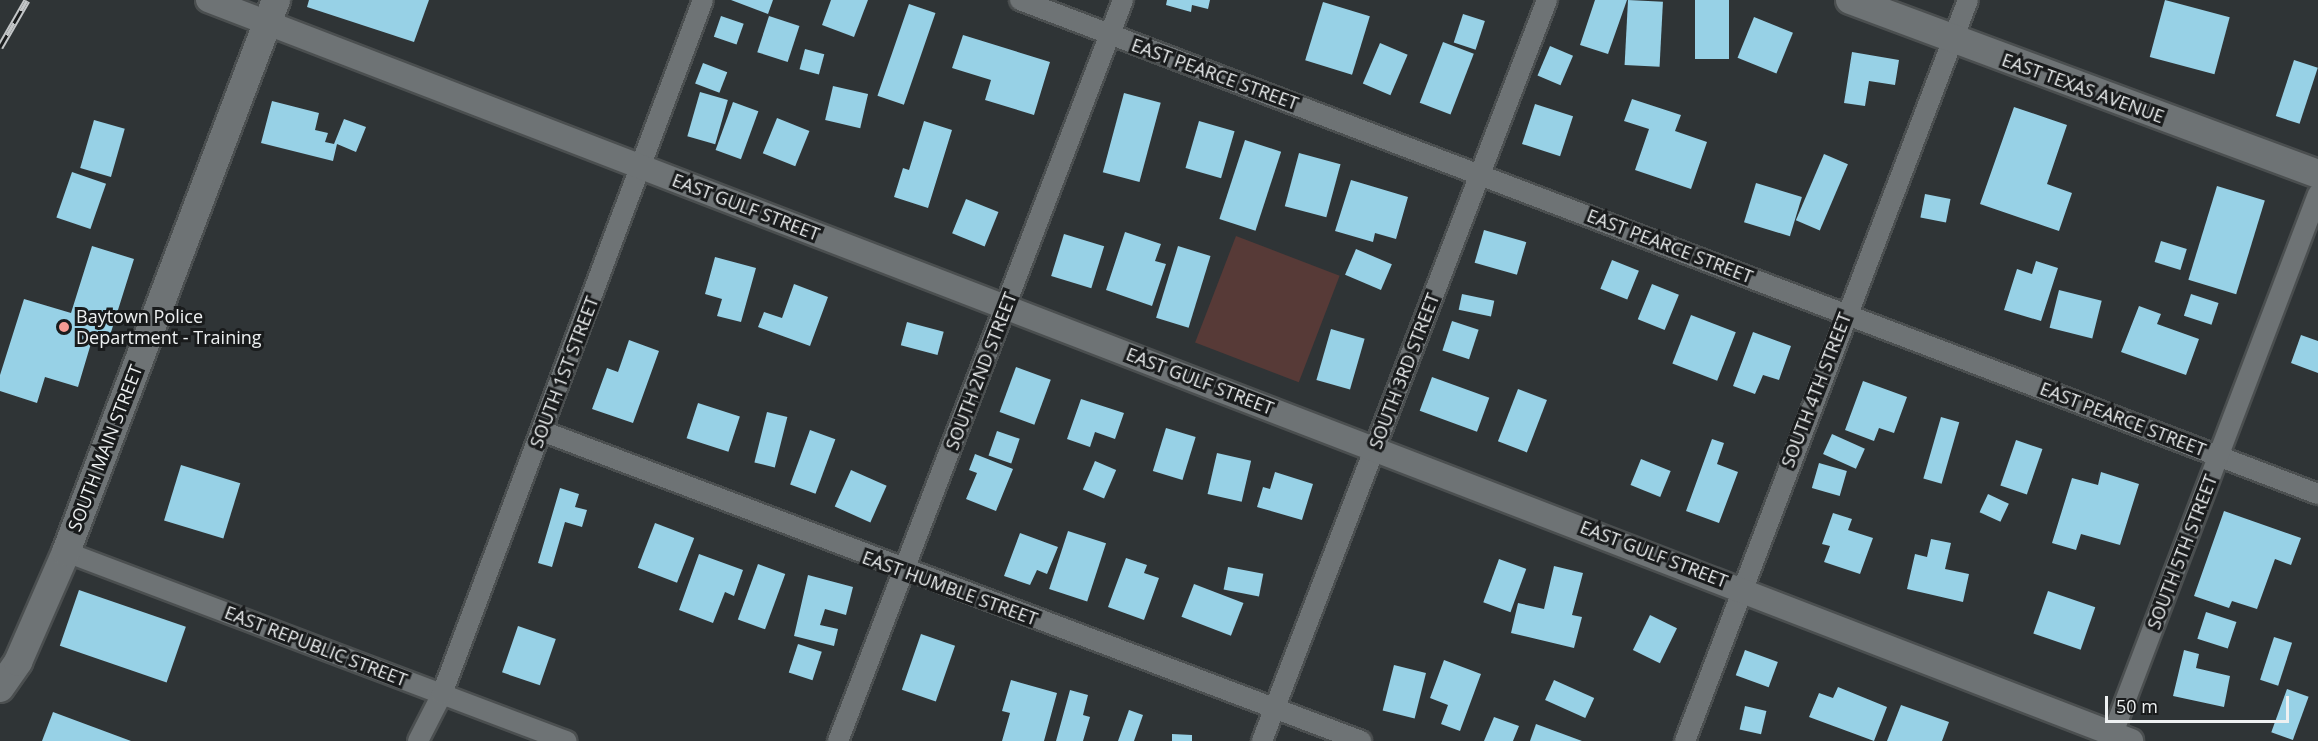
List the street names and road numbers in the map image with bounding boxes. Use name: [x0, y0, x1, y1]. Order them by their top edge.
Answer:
street label: EAST PEARCE STREET: [1129, 34, 1301, 114]
street label: EAST TEXAS AVENUE: [1999, 49, 2167, 127]
street label: EAST GULF STREET: [669, 169, 823, 245]
street label: EAST PEARCE STREET: [1584, 204, 1756, 288]
street label: SOUTH 2ND STREET: [941, 289, 1021, 453]
street label: SOUTH 3RD STREET: [1364, 290, 1444, 452]
street label: SOUTH 1ST STREET: [525, 293, 603, 451]
street label: SOUTH 4TH STREET: [1777, 310, 1855, 470]
street label: EAST GULF STREET: [1123, 343, 1277, 419]
street label: SOUTH MAIN STREET: [63, 362, 147, 534]
street label: EAST PEARCE STREET: [2037, 377, 2209, 461]
street label: SOUTH 5TH STREET: [2143, 472, 2221, 632]
street label: EAST GULF STREET: [1577, 516, 1731, 592]
street label: EAST HUMBLE STREET: [859, 546, 1041, 630]
street label: EAST REPUBLIC STREET: [222, 601, 410, 691]

